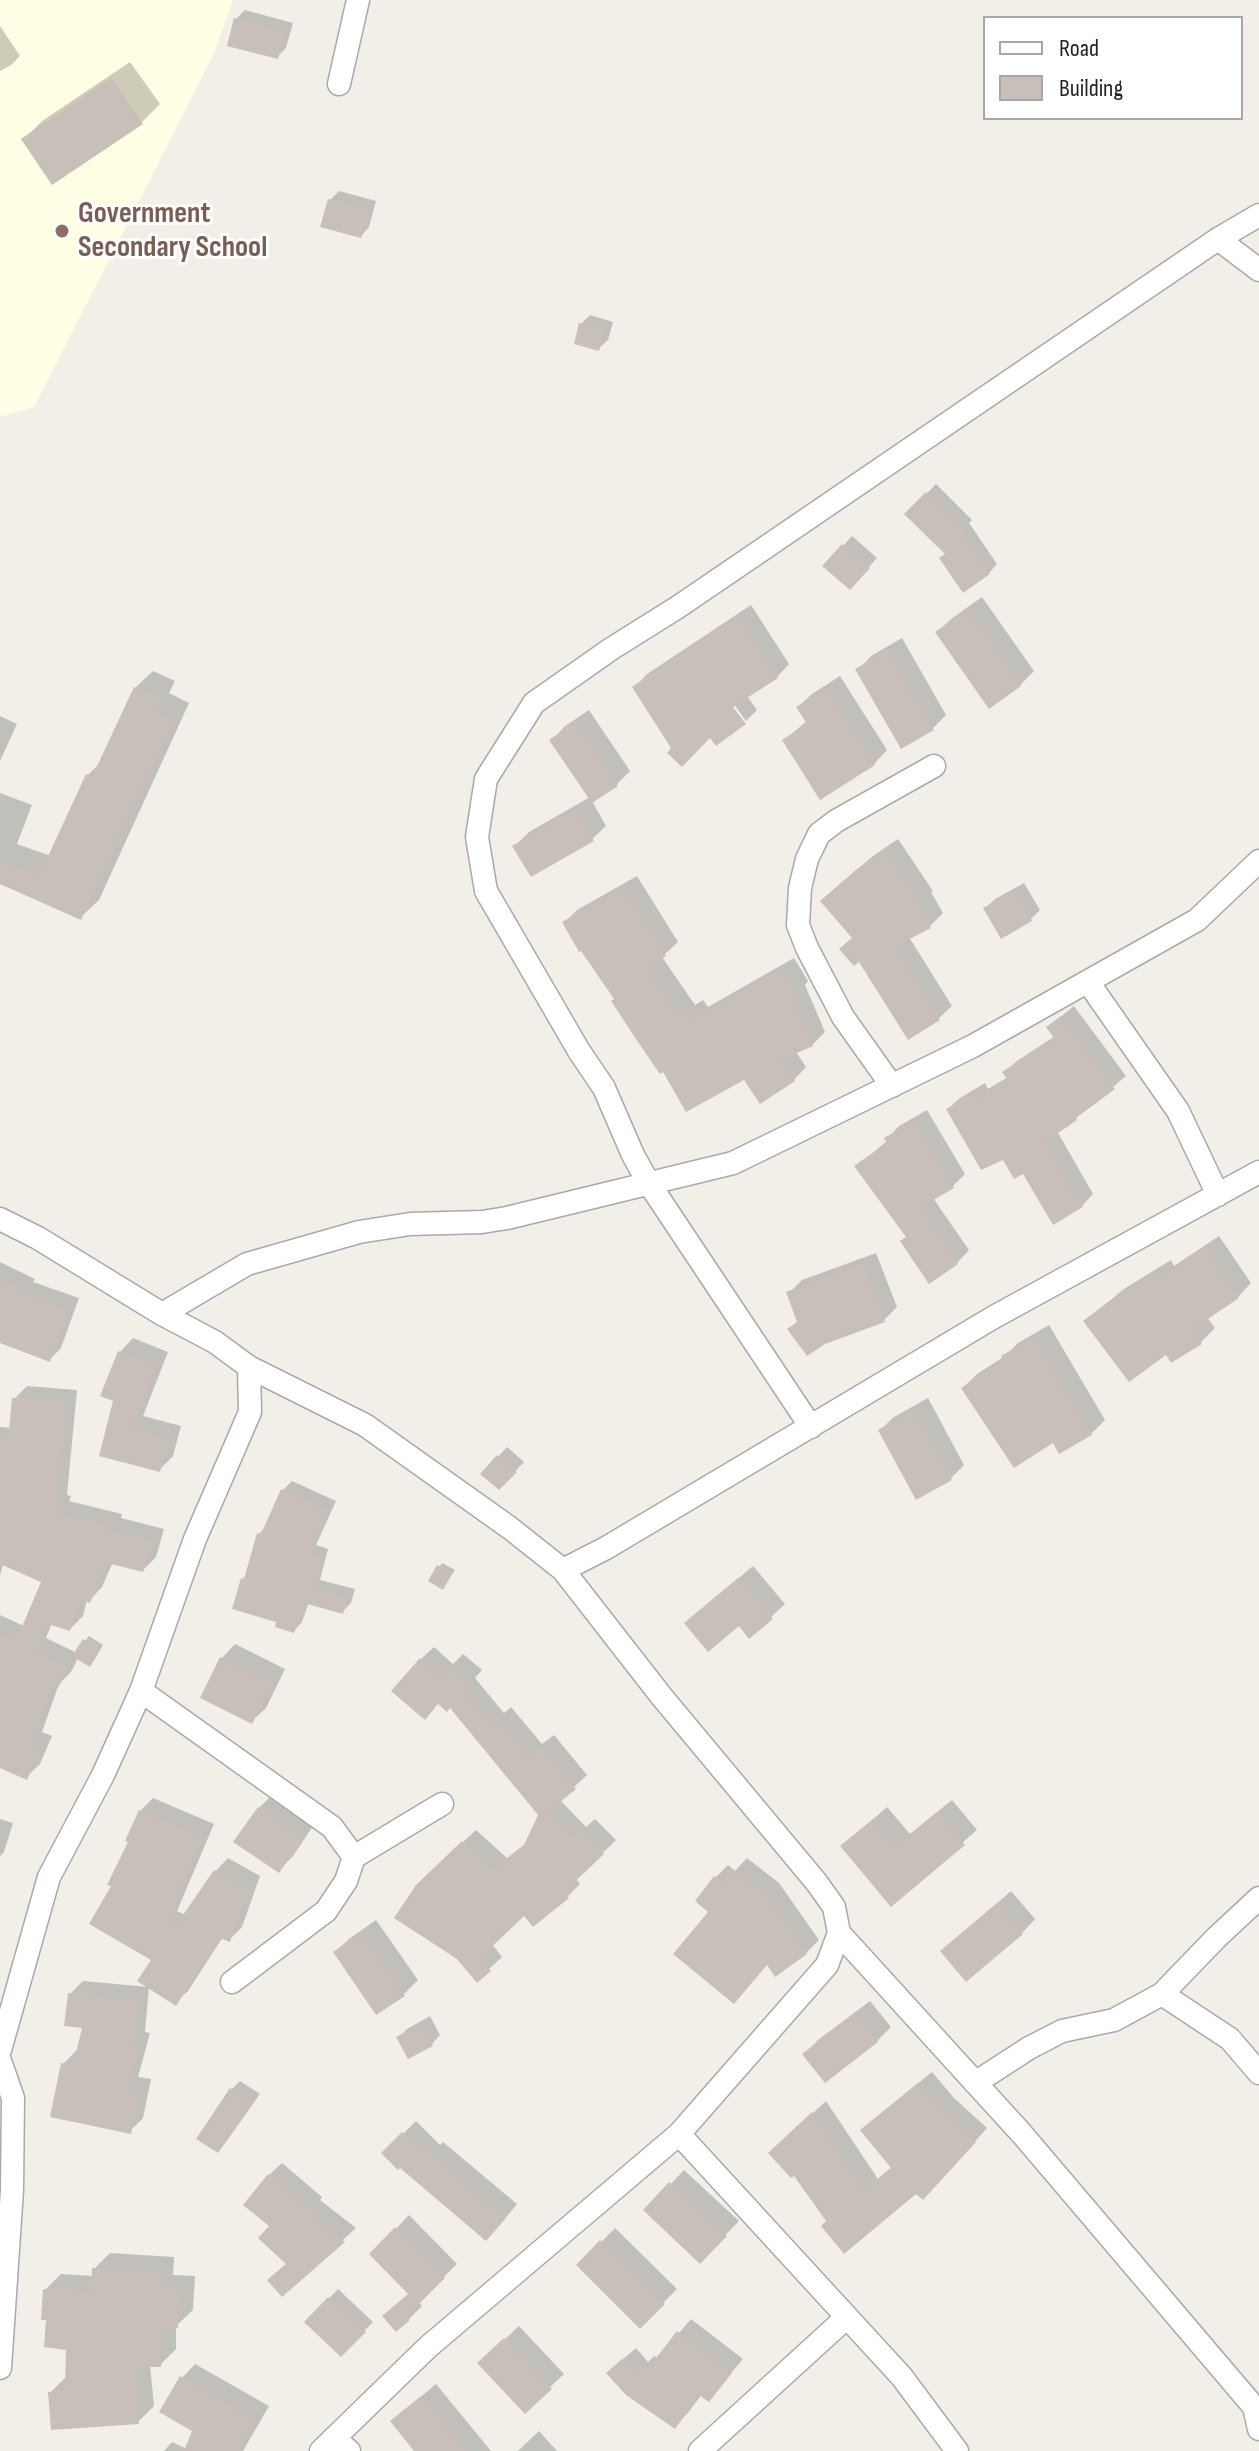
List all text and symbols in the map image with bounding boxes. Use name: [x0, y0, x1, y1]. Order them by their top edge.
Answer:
legend: [983, 16, 1243, 120]
text: Road: [1059, 34, 1099, 63]
text: Building: [1059, 74, 1123, 103]
place label: Government Secondary School: [78, 196, 267, 266]
marker: Government Secondary School: [53, 222, 71, 240]

